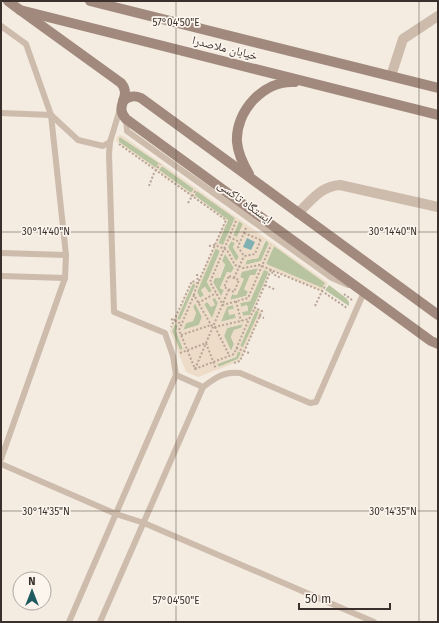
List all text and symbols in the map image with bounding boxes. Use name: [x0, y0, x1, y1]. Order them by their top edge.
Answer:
text: 57°04'50"E: [153, 17, 199, 29]
street label: خیابان ملاصدرا: [191, 33, 260, 63]
street label: ایستگاه تاکسی: [215, 177, 275, 227]
text: 30°14'40"N: [22, 226, 70, 238]
text: 30°14'40"N: [369, 226, 417, 238]
text: 30°14'35"N: [22, 506, 70, 518]
text: 30°14'35"N: [369, 506, 417, 518]
north arrow: [12, 571, 52, 611]
text: N: [28, 575, 36, 588]
scale bar: [299, 585, 390, 611]
text: 50 m: [305, 592, 331, 606]
text: 57°04'50"E: [153, 595, 199, 607]

